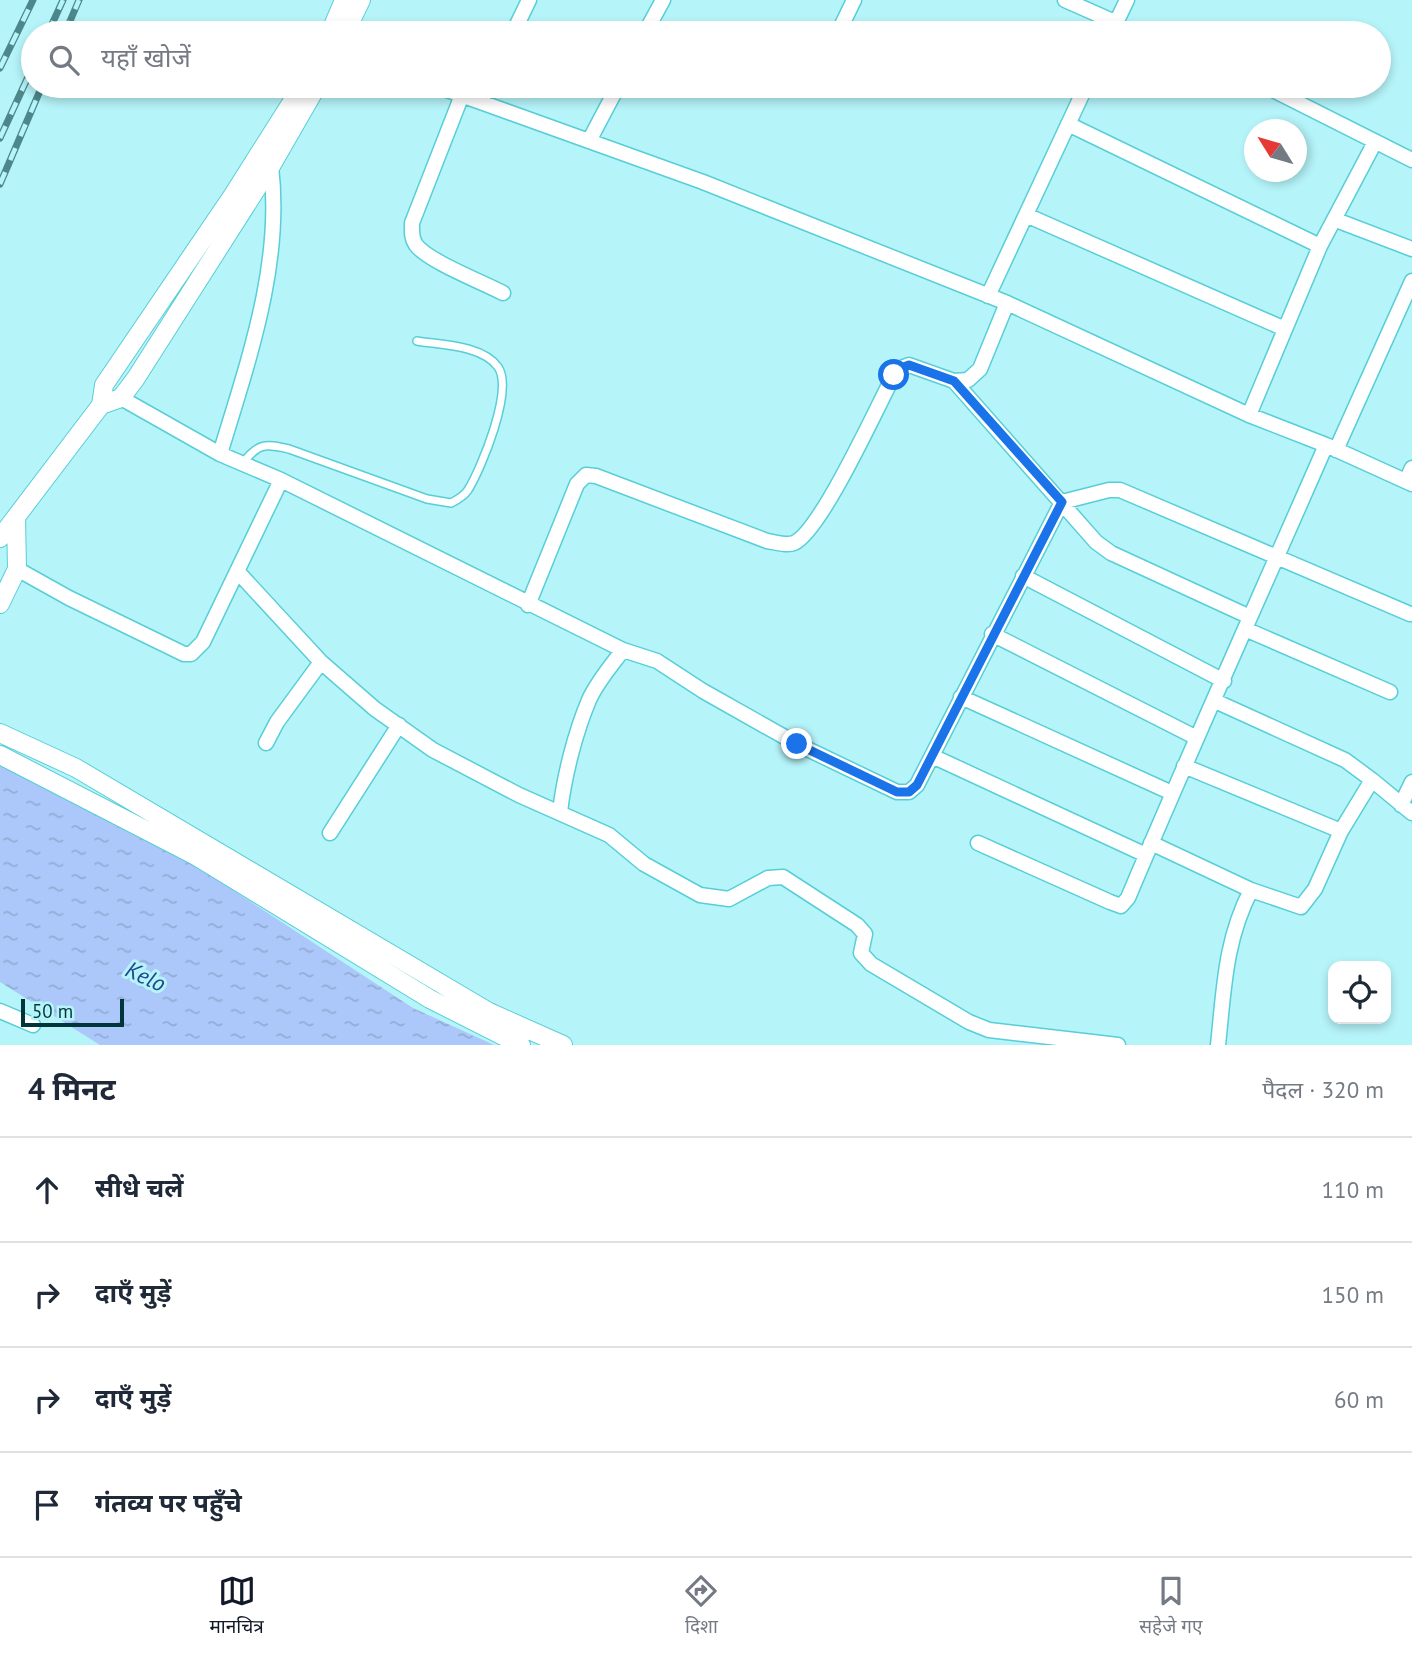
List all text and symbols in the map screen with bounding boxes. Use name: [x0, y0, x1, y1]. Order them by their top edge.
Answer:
search box: [21, 21, 1391, 98]
icon: search: [45, 41, 83, 79]
text: यहाँ खोजें: [101, 41, 191, 74]
north arrow: [1244, 119, 1307, 182]
route start: [878, 359, 909, 390]
route end: [781, 728, 812, 759]
water label: Kelo: [121, 954, 171, 998]
map controls: [1328, 961, 1391, 1024]
button: locate: [1328, 961, 1391, 1024]
scale bar: [21, 996, 124, 1028]
text: 50 m: [32, 999, 73, 1023]
text: 4 मिनट: [28, 1069, 116, 1108]
text: पैदल · 320 m: [1262, 1075, 1384, 1104]
icon: ahead: [28, 1171, 66, 1209]
text: सीधे चलें: [95, 1171, 184, 1204]
text: 110 m: [1322, 1175, 1384, 1204]
icon: right: [28, 1276, 66, 1314]
text: दाएँ मुड़ें: [95, 1276, 171, 1309]
text: 150 m: [1322, 1280, 1384, 1309]
icon: right: [28, 1381, 66, 1419]
text: दाएँ मुड़ें: [95, 1381, 171, 1414]
text: 60 m: [1334, 1385, 1384, 1414]
icon: arrive: [28, 1486, 66, 1524]
text: गंतव्य पर पहुँचे: [95, 1486, 242, 1519]
tab: मानचित्र: [209, 1572, 264, 1641]
tab: दिशा: [682, 1572, 720, 1641]
tab: सहेजे गए: [1139, 1572, 1203, 1641]

